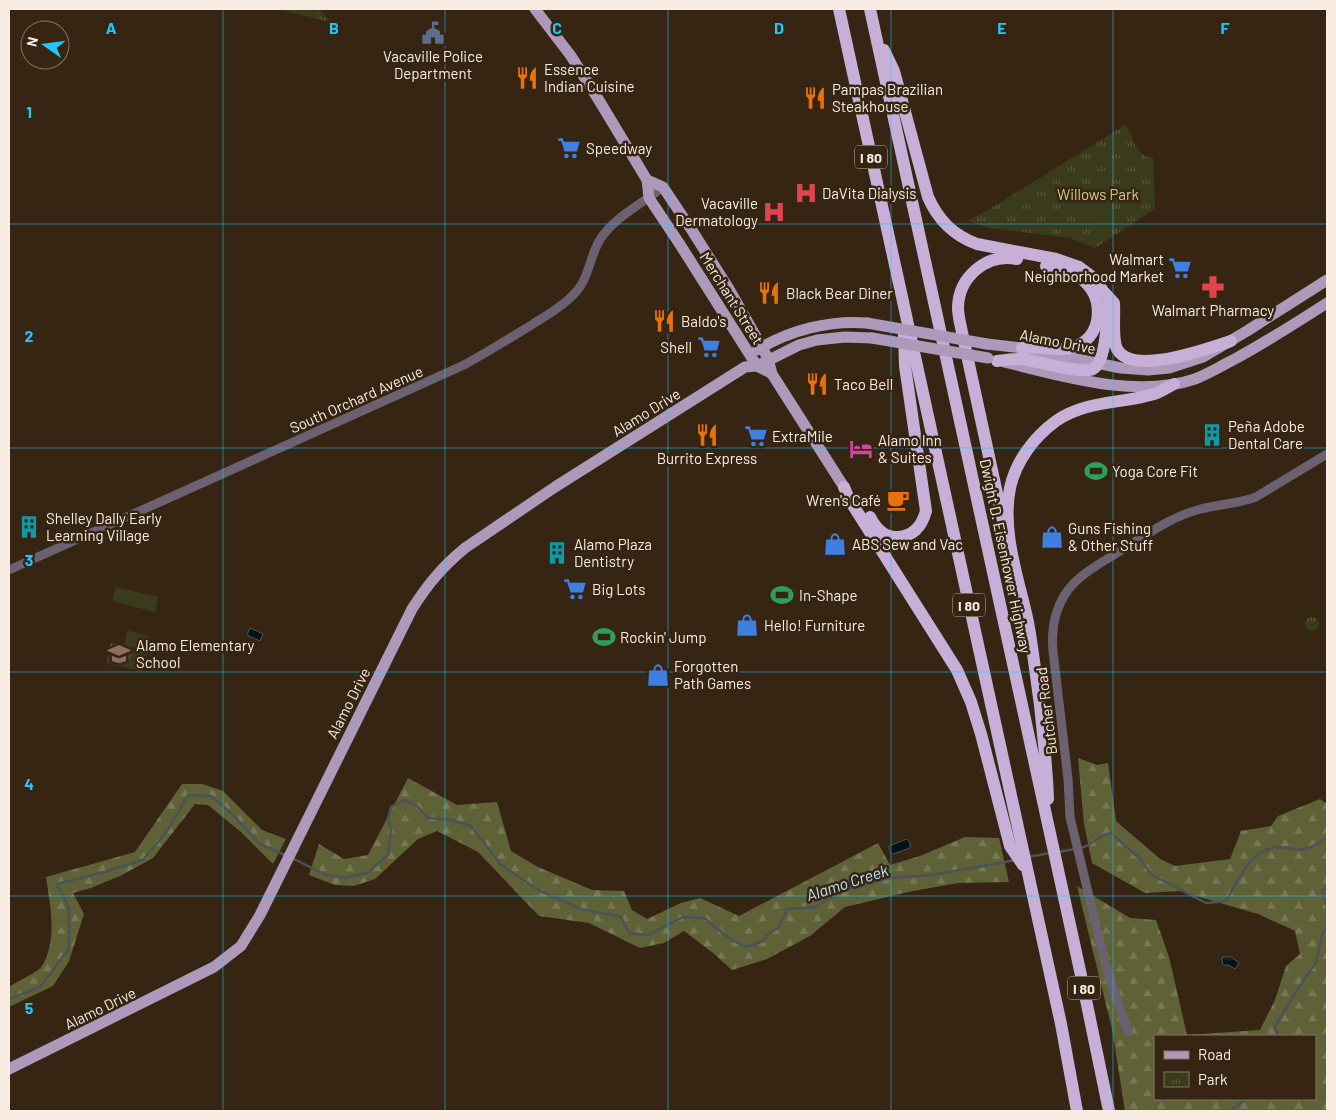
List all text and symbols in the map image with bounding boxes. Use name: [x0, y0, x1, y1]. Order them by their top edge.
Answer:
text: A: [106, 18, 117, 37]
text: B: [329, 18, 339, 37]
text: C: [552, 18, 562, 37]
text: D: [774, 18, 784, 37]
text: E: [997, 18, 1007, 37]
text: F: [1221, 18, 1230, 37]
north arrow: [20, 20, 70, 70]
public building icon: Vacaville Police Department: [420, 20, 446, 46]
text: N: [23, 35, 41, 48]
place label: Vacaville Police Department: [383, 47, 483, 82]
place label: Essence Indian Cuisine: [544, 60, 635, 95]
restaurant icon: Essence Indian Cuisine: [514, 65, 540, 91]
place label: Pampas Brazilian Steakhouse: [832, 80, 943, 115]
restaurant icon: Pampas Brazilian Steakhouse: [802, 85, 828, 111]
text: 1: [26, 102, 32, 121]
supermarket icon: Speedway: [556, 135, 582, 161]
place label: Speedway: [586, 139, 652, 157]
road number: I 80: [855, 146, 887, 168]
hospital icon: DaVita Dialysis: [793, 180, 819, 206]
place label: DaVita Dialysis: [822, 184, 917, 202]
park label: Willows Park: [1057, 185, 1139, 203]
place label: Vacaville Dermatology: [675, 194, 758, 229]
hospital icon: Vacaville Dermatology: [761, 199, 787, 225]
street label: Merchant Street: [697, 249, 767, 347]
place label: Walmart Neighborhood Market: [1024, 250, 1164, 285]
supermarket icon: Walmart Neighborhood Market: [1167, 255, 1193, 281]
pharmacy icon: Walmart Pharmacy: [1200, 274, 1226, 300]
restaurant icon: Black Bear Diner: [756, 280, 782, 306]
place label: Black Bear Diner: [786, 284, 893, 302]
place label: Walmart Pharmacy: [1152, 301, 1274, 319]
restaurant icon: Baldo's: [651, 308, 677, 334]
place label: Baldo's: [681, 312, 726, 330]
street label: Alamo Drive: [1018, 325, 1098, 357]
text: 2: [25, 326, 34, 345]
supermarket icon: Shell: [696, 334, 722, 360]
place label: Shell: [660, 338, 692, 356]
street label: South Orchard Avenue: [287, 361, 425, 437]
restaurant icon: Taco Bell: [804, 371, 830, 397]
place label: Taco Bell: [834, 375, 893, 393]
street label: Alamo Drive: [609, 384, 683, 440]
place label: Peña Adobe Dental Care: [1228, 417, 1305, 452]
restaurant icon: Burrito Express: [694, 422, 720, 448]
building icon: Peña Adobe Dental Care: [1199, 422, 1225, 448]
supermarket icon: ExtraMile: [743, 423, 769, 449]
place label: ExtraMile: [772, 427, 833, 445]
place label: Alamo Inn & Suites: [878, 431, 942, 466]
hotel icon: Alamo Inn & Suites: [848, 436, 874, 462]
place label: Burrito Express: [657, 449, 757, 467]
street label: Dwight D. Eisenhower Highway: [977, 457, 1035, 655]
sports icon: Yoga Core Fit: [1083, 458, 1109, 484]
place label: Yoga Core Fit: [1112, 462, 1198, 480]
cafe icon: Wren's Café: [885, 487, 911, 513]
place label: Wren's Café: [806, 491, 881, 509]
place label: Shelley Dally Early Learning Village: [46, 509, 162, 544]
building icon: Shelley Dally Early Learning Village: [16, 514, 42, 540]
place label: Guns Fishing & Other Stuff: [1068, 519, 1153, 554]
shop icon: Guns Fishing & Other Stuff: [1039, 524, 1065, 550]
shop icon: ABS Sew and Vac: [822, 531, 848, 557]
place label: Alamo Plaza Dentistry: [574, 535, 652, 570]
place label: ABS Sew and Vac: [852, 535, 963, 553]
building icon: Alamo Plaza Dentistry: [544, 540, 570, 566]
text: 3: [25, 550, 33, 569]
supermarket icon: Big Lots: [562, 576, 588, 602]
place label: Big Lots: [592, 580, 646, 598]
sports icon: In-Shape: [769, 582, 795, 608]
place label: In-Shape: [799, 586, 857, 604]
road number: I 80: [953, 594, 985, 616]
shop icon: Hello! Furniture: [734, 612, 760, 638]
place label: Hello! Furniture: [764, 616, 865, 634]
sports icon: Rockin' Jump: [591, 624, 617, 650]
place label: Rockin' Jump: [620, 628, 706, 646]
place label: Alamo Elementary School: [136, 636, 255, 671]
school or university icon: Alamo Elementary School: [106, 641, 132, 667]
place label: Forgotten Path Games: [674, 657, 751, 692]
shop icon: Forgotten Path Games: [645, 662, 671, 688]
street label: Alamo Drive: [322, 665, 374, 741]
street label: Butcher Road: [1032, 666, 1060, 756]
text: 4: [24, 774, 34, 793]
water label: Alamo Creek: [804, 860, 891, 904]
road number: I 80: [1068, 976, 1100, 1000]
street label: Alamo Drive: [61, 983, 139, 1033]
text: 5: [25, 998, 34, 1017]
legend: [1154, 1035, 1316, 1100]
text: Road: [1198, 1045, 1231, 1063]
text: Park: [1198, 1070, 1228, 1088]

